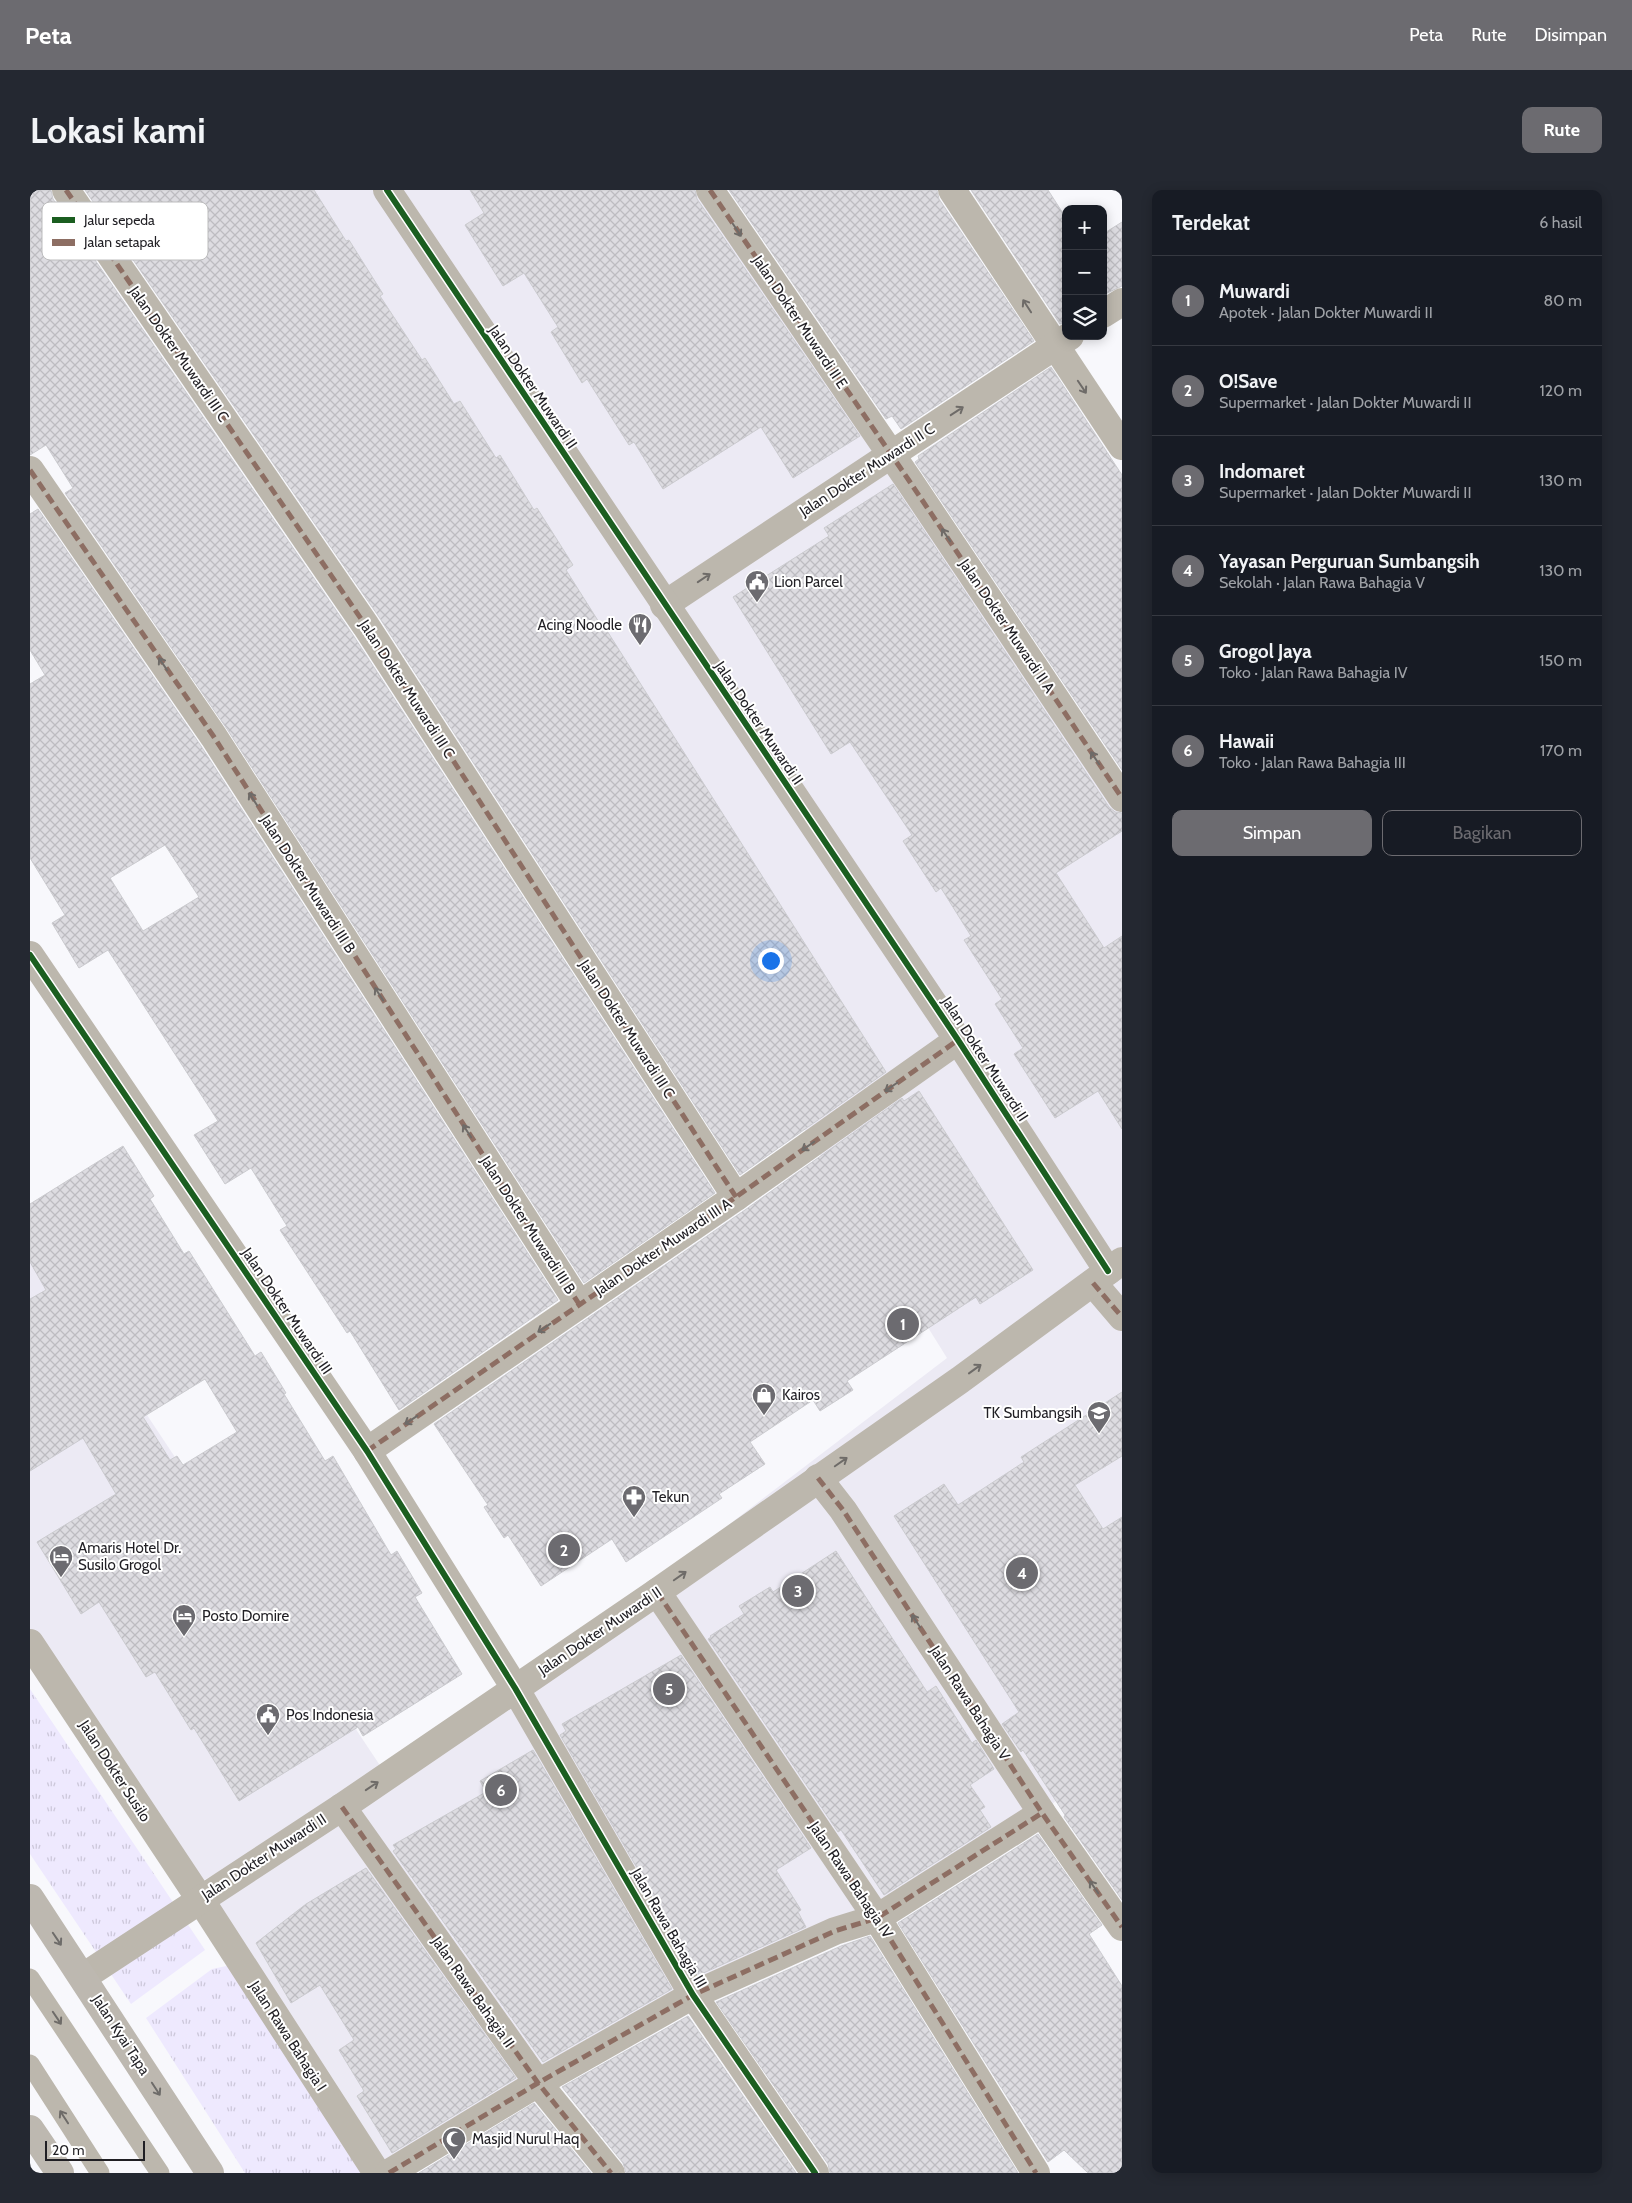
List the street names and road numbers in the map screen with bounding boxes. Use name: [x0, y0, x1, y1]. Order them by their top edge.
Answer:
street label: Jalan Dokter Muwardi II E: [748, 251, 851, 392]
street label: Jalan Dokter Muwardi III C: [125, 282, 233, 425]
street label: Jalan Dokter Muwardi II: [484, 321, 581, 452]
street label: Jalan Dokter Muwardi II C: [795, 420, 938, 521]
street label: Jalan Dokter Muwardi II A: [955, 555, 1059, 697]
street label: Jalan Dokter Muwardi III C: [355, 616, 458, 762]
street label: Jalan Dokter Muwardi II: [710, 657, 807, 788]
street label: Jalan Dokter Muwardi III B: [256, 811, 359, 956]
street label: Jalan Dokter Muwardi III C: [575, 956, 678, 1102]
street label: Jalan Dokter Muwardi II: [937, 992, 1032, 1125]
street label: Jalan Dokter Muwardi III B: [476, 1152, 579, 1297]
street label: Jalan Dokter Muwardi III A: [590, 1194, 736, 1300]
street label: Jalan Dokter Muwardi III: [237, 1243, 336, 1378]
street label: Jalan Dokter Muwardi II: [534, 1583, 665, 1680]
street label: Jalan Rawa Bahagia V: [926, 1642, 1014, 1764]
street label: Jalan Dokter Susilo: [75, 1716, 155, 1825]
street label: Jalan Dokter Muwardi II: [197, 1810, 330, 1905]
street label: Jalan Rawa Bahagia IV: [805, 1817, 897, 1942]
street label: Jalan Rawa Bahagia III: [627, 1864, 711, 1991]
street label: Jalan Rawa Bahagia II: [427, 1932, 518, 2051]
street label: Jalan Rawa Bahagia I: [245, 1977, 330, 2094]
street label: Jalan Kyai Tapa: [88, 1991, 154, 2079]

